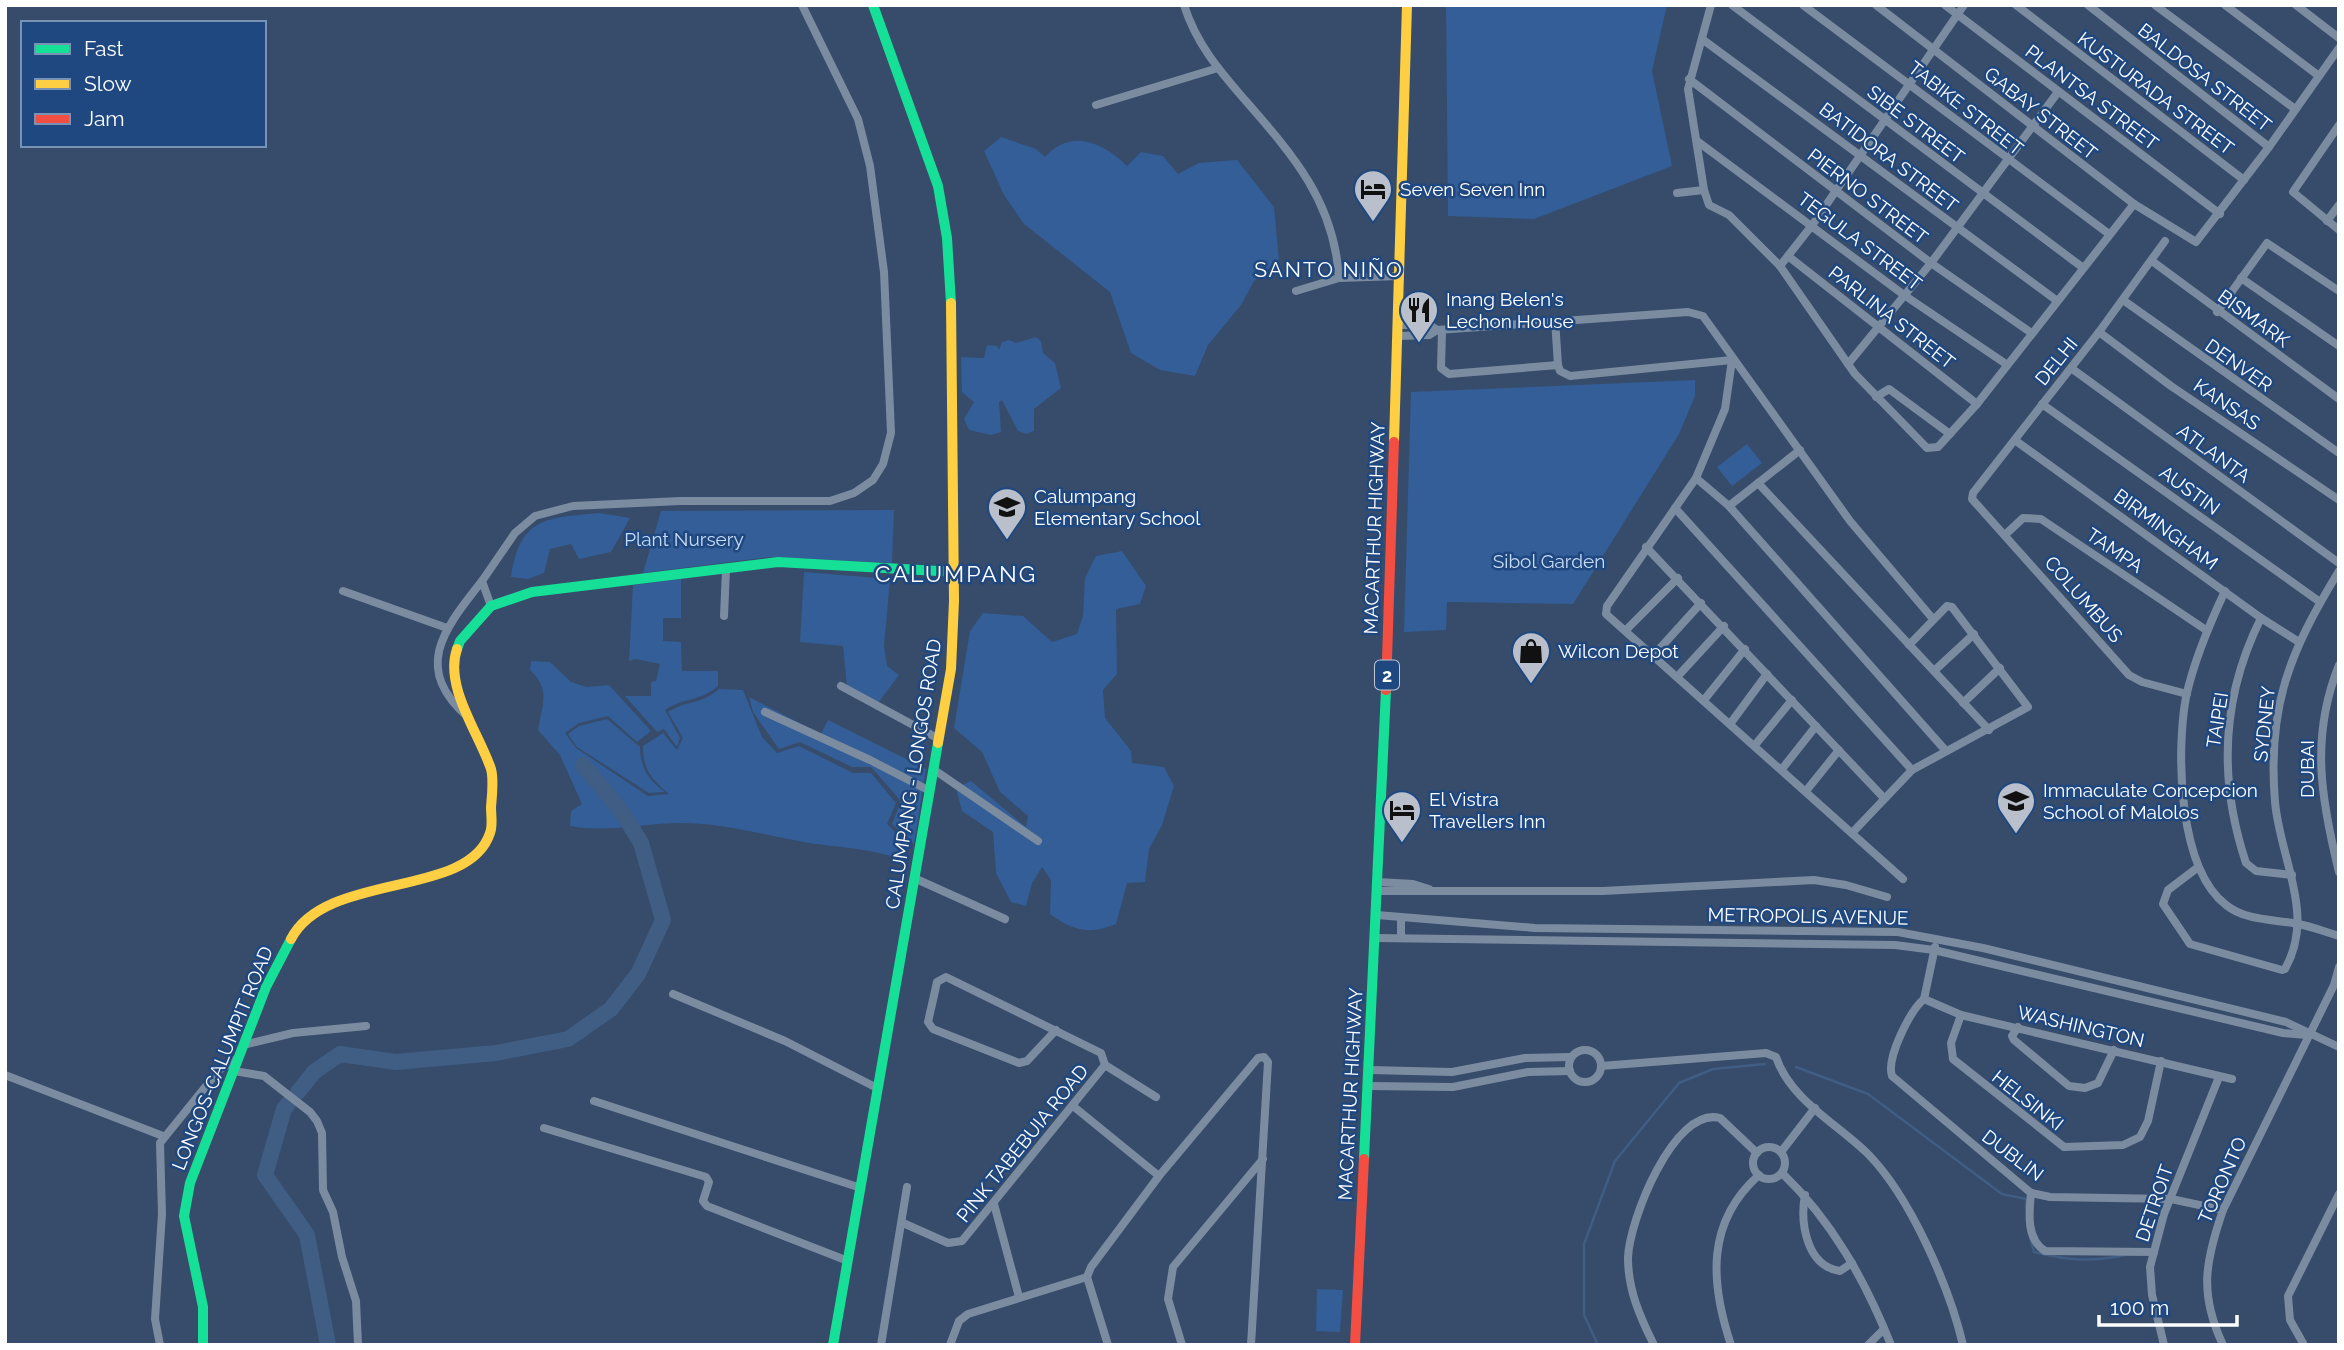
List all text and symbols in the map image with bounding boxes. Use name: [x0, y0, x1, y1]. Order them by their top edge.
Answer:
street label: BALDOSA STREET: [2134, 18, 2276, 136]
legend: [21, 21, 266, 147]
street label: KUSTURADA STREET: [2074, 27, 2239, 159]
text: Fast: [84, 36, 124, 61]
street label: PLANTSA STREET: [2021, 40, 2163, 154]
street label: TABIKE STREET: [1904, 56, 2028, 160]
street label: GABAY STREET: [1980, 62, 2102, 164]
text: Slow: [84, 71, 132, 96]
street label: SIBE STREET: [1863, 80, 1969, 168]
street label: BATIDORA STREET: [1815, 98, 1963, 217]
text: Jam: [84, 106, 125, 131]
street label: PIERNO STREET: [1804, 144, 1933, 249]
hotel icon: Seven Seven Inn: [1352, 168, 1394, 223]
place label: Seven Seven Inn: [1400, 178, 1545, 200]
street label: TEGULA STREET: [1794, 187, 1927, 295]
district label: SANTO NIÑO: [1254, 257, 1404, 282]
street label: PARLINA STREET: [1825, 261, 1960, 373]
street label: BISMARK: [2214, 285, 2295, 352]
place label: Inang Belen's Lechon House: [1446, 288, 1574, 332]
restaurant icon: Inang Belen's Lechon House: [1398, 289, 1440, 344]
street label: DELHI: [2030, 333, 2082, 389]
street label: DENVER: [2201, 334, 2277, 396]
street label: KANSAS: [2190, 374, 2264, 434]
street label: ATLANTA: [2173, 419, 2255, 487]
street label: MACARTHUR HIGHWAY: [1359, 421, 1389, 635]
street label: AUSTIN: [2156, 461, 2224, 519]
street label: BIRMINGHAM: [2110, 484, 2222, 574]
place label: Calumpang Elementary School: [1034, 485, 1201, 529]
school or university icon: Calumpang Elementary School: [986, 486, 1028, 541]
street label: TAMPA: [2083, 523, 2148, 577]
park label: Plant Nursery: [624, 528, 744, 550]
park label: Sibol Garden: [1493, 550, 1605, 572]
street label: COLUMBUS: [2041, 551, 2127, 647]
district label: CALUMPANG: [875, 560, 1037, 587]
shop icon: Wilcon Depot: [1510, 630, 1552, 685]
street label: CALUMPANG - LONGOS ROAD: [881, 637, 945, 911]
place label: Wilcon Depot: [1558, 640, 1679, 662]
road number: 2: [1375, 660, 1399, 690]
street label: SYDNEY: [2249, 685, 2279, 763]
street label: TAIPEI: [2202, 691, 2232, 749]
street label: DUBAI: [2296, 740, 2318, 798]
place label: Immaculate Concepcion School of Malolos: [2043, 779, 2258, 823]
school or university icon: Immaculate Concepcion School of Malolos: [1995, 780, 2037, 835]
place label: El Vistra Travellers Inn: [1429, 788, 1546, 832]
hotel icon: El Vistra Travellers Inn: [1381, 789, 1423, 844]
street label: METROPOLIS AVENUE: [1707, 903, 1909, 929]
street label: LONGOS-CALUMPIT ROAD: [167, 943, 277, 1173]
street label: MACARTHUR HIGHWAY: [1333, 986, 1367, 1201]
street label: WASHINGTON: [2015, 1001, 2147, 1051]
street label: PINK TABEBUIA ROAD: [952, 1060, 1092, 1226]
street label: HELSINKI: [1988, 1065, 2068, 1135]
street label: DUBLIN: [1978, 1125, 2048, 1185]
street label: TORONTO: [2193, 1133, 2251, 1227]
street label: DETROIT: [2131, 1161, 2178, 1244]
scale bar: [2099, 1284, 2237, 1328]
text: 100 m: [2110, 1295, 2169, 1320]

